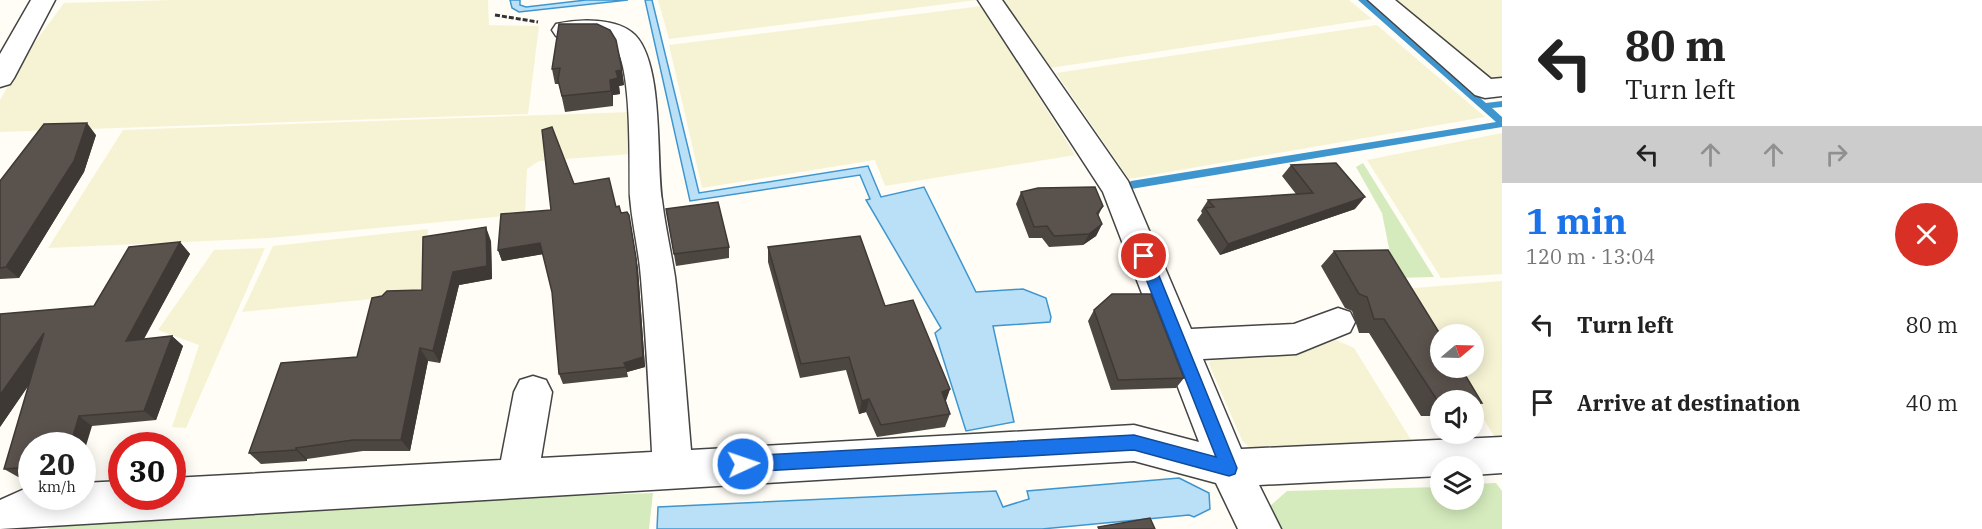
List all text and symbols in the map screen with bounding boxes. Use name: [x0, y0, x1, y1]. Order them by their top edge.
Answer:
text: 80 m: [1625, 18, 1726, 73]
icon: left: [1526, 24, 1604, 102]
text: Turn left: [1625, 71, 1736, 106]
icon: left: [1631, 138, 1664, 171]
icon: ahead: [1694, 138, 1727, 171]
icon: ahead: [1757, 138, 1790, 171]
icon: right: [1820, 138, 1853, 171]
text: 1 min: [1526, 197, 1627, 244]
button: close: [1895, 203, 1958, 266]
pin: [1118, 230, 1169, 281]
icon: arrive: [1127, 239, 1160, 272]
text: 120 m · 13:04: [1526, 243, 1655, 270]
icon: left: [1526, 308, 1559, 341]
text: Turn left: [1577, 310, 1673, 339]
text: 80 m: [1906, 310, 1958, 339]
north arrow: [1430, 324, 1484, 378]
map controls: [1430, 324, 1484, 510]
icon: arrive: [1526, 386, 1559, 419]
text: Arrive at destination: [1577, 388, 1800, 417]
text: 40 m: [1906, 388, 1958, 417]
button: sound: [1430, 390, 1484, 444]
speed limit sign: 30: [108, 432, 186, 510]
position arrow: [711, 432, 775, 496]
text: 20: [39, 444, 75, 483]
button: layers: [1430, 456, 1484, 510]
text: km/h: [38, 477, 76, 496]

